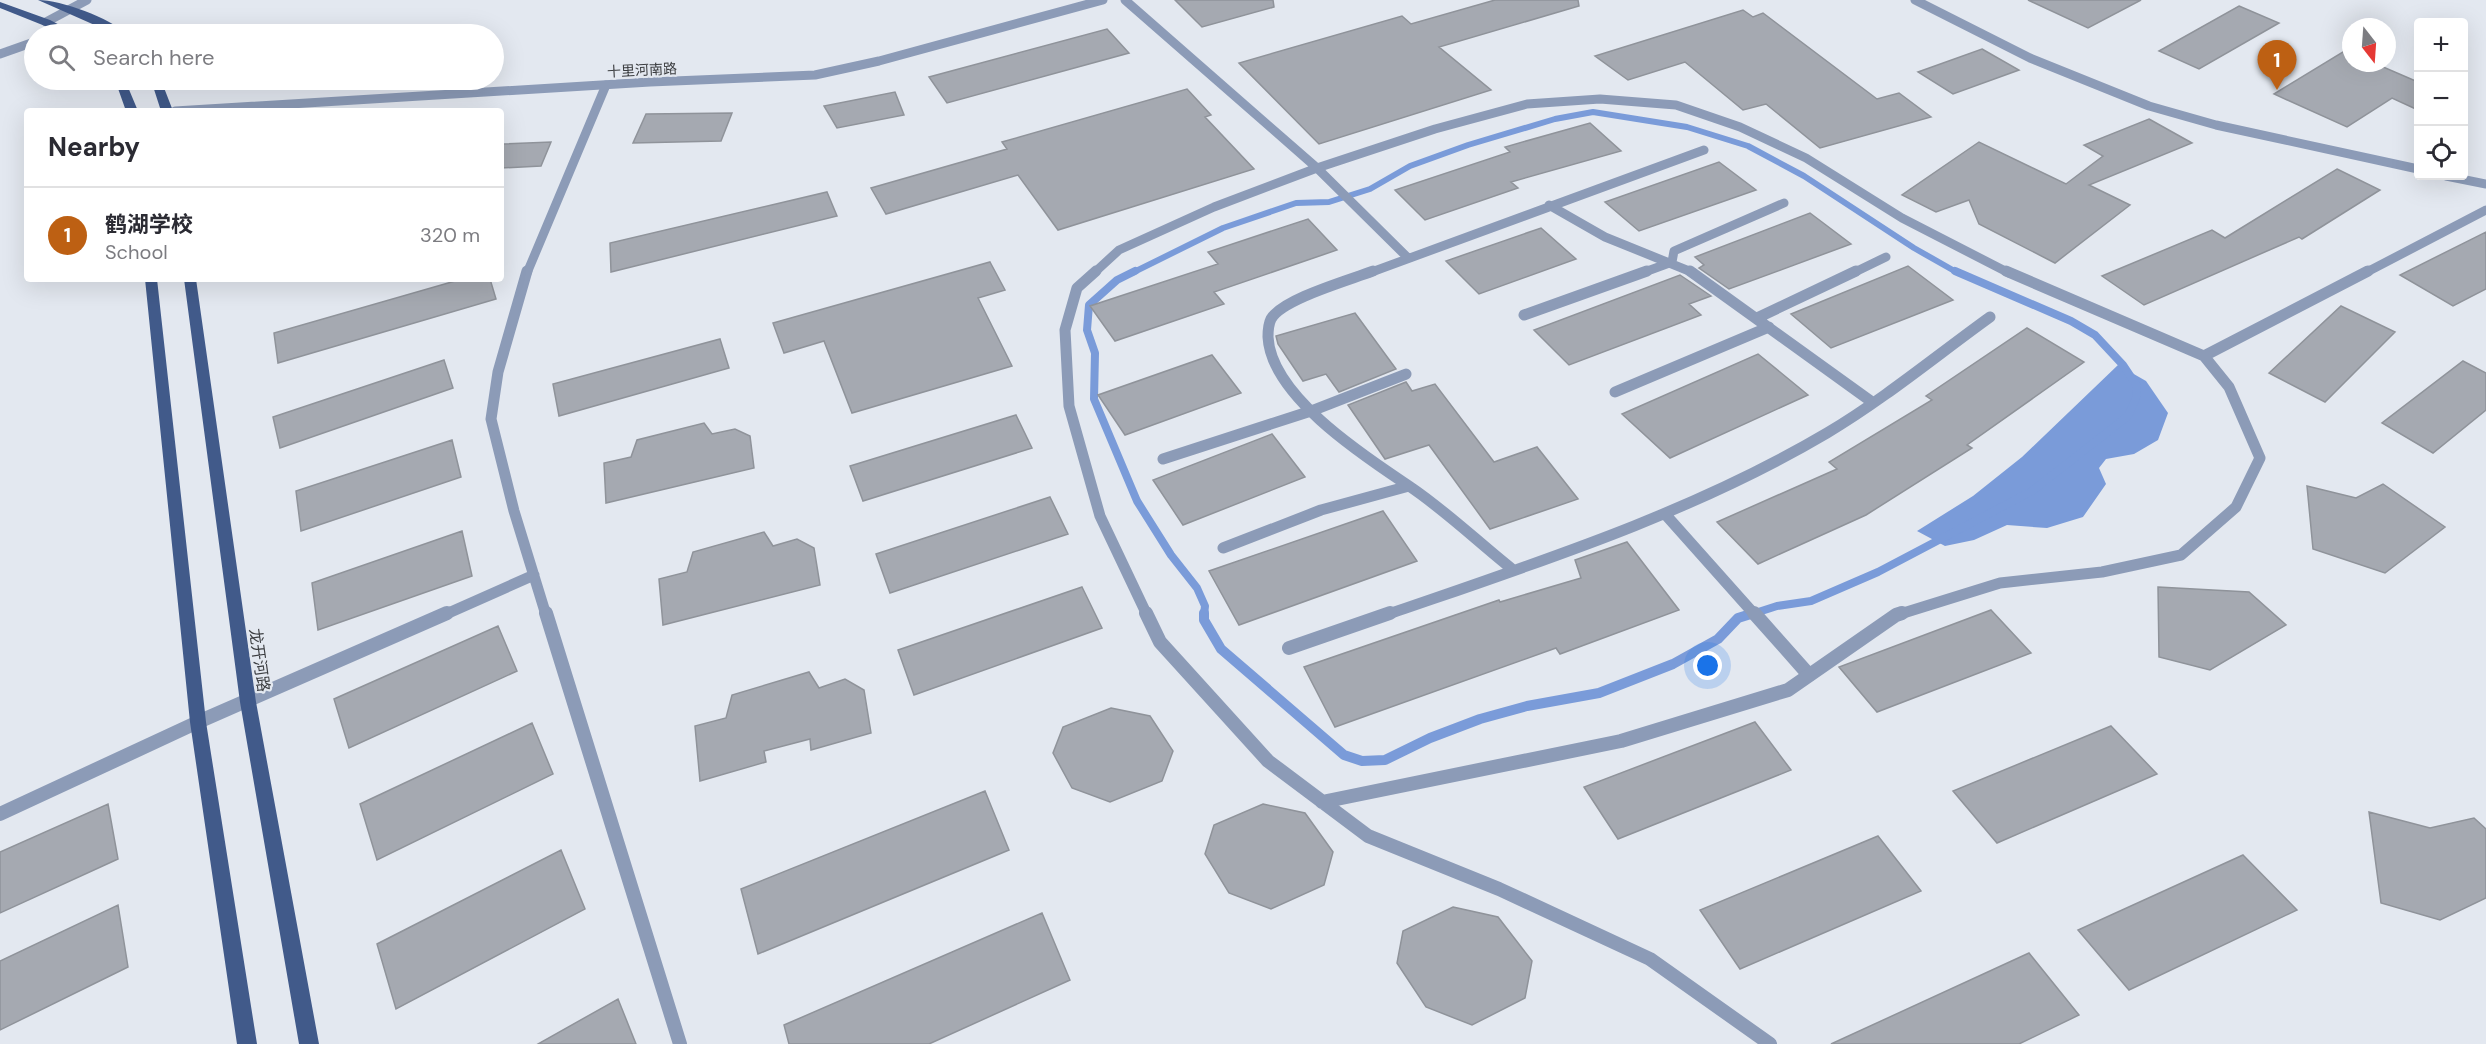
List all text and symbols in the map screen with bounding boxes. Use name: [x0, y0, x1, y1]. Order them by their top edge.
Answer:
north arrow: [2342, 18, 2396, 72]
map controls: [2414, 18, 2468, 180]
button: +: [2414, 18, 2468, 72]
search box: [24, 24, 504, 90]
pin: 1: [2258, 40, 2296, 90]
icon: search: [45, 41, 78, 74]
text: Search here: [93, 43, 214, 72]
street label: 十里河南路: [607, 59, 677, 81]
button: −: [2414, 72, 2468, 126]
button: locate: [2414, 126, 2468, 180]
text: Nearby: [48, 130, 140, 164]
text: 鹤湖学校: [105, 210, 193, 239]
text: 1: [64, 222, 71, 248]
text: 320 m: [420, 222, 480, 248]
text: School: [105, 239, 168, 265]
street label: 龙开河路: [245, 627, 274, 693]
your location: [1693, 651, 1722, 680]

